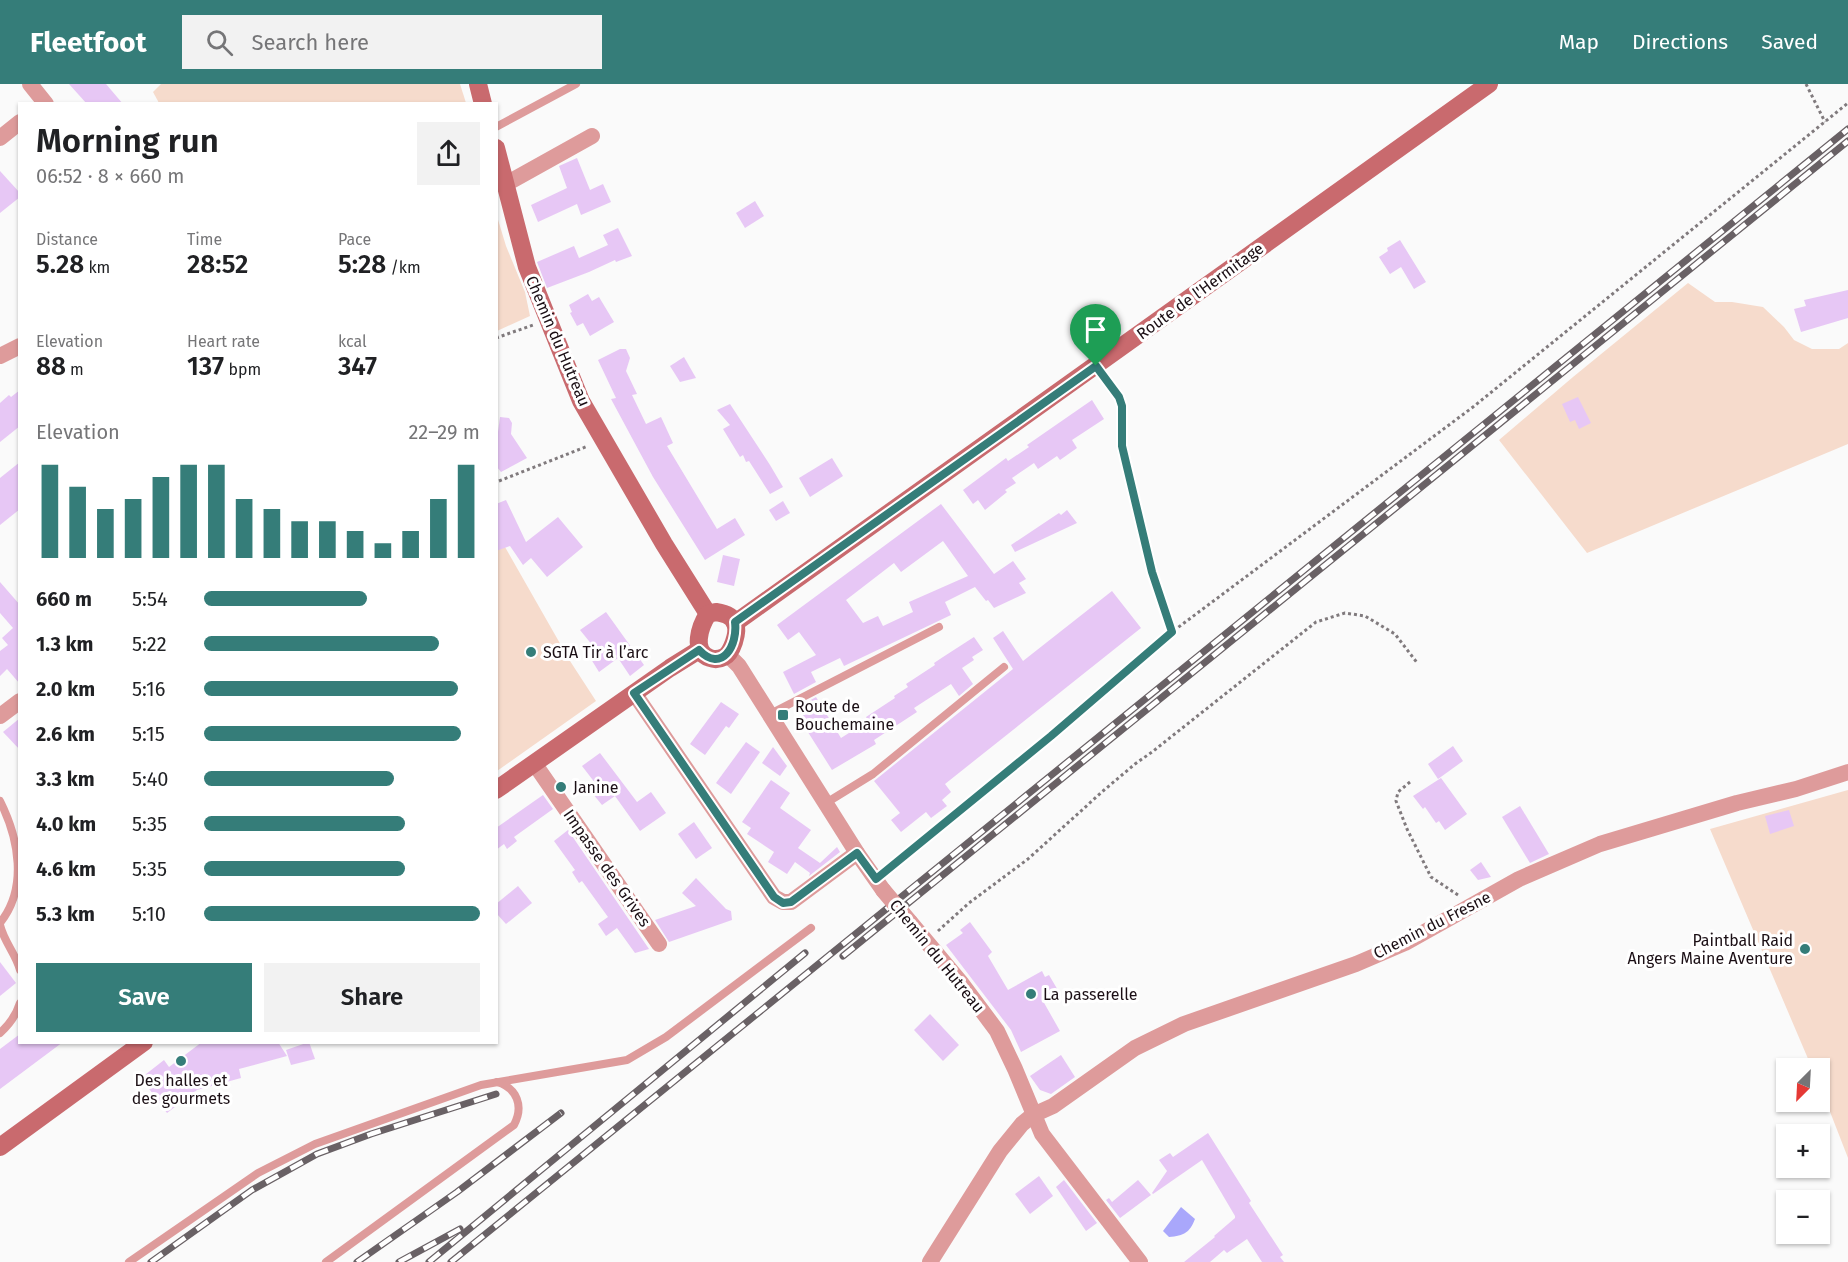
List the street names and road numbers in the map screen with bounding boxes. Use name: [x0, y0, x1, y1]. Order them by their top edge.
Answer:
street label: Route de l'Hermitage: [1133, 239, 1267, 343]
street label: Chemin du Hutreau: [522, 273, 594, 409]
street label: Impasse des Grives: [559, 806, 655, 930]
street label: Chemin du Fresne: [1370, 887, 1494, 963]
street label: Chemin du Hutreau: [886, 896, 988, 1016]

